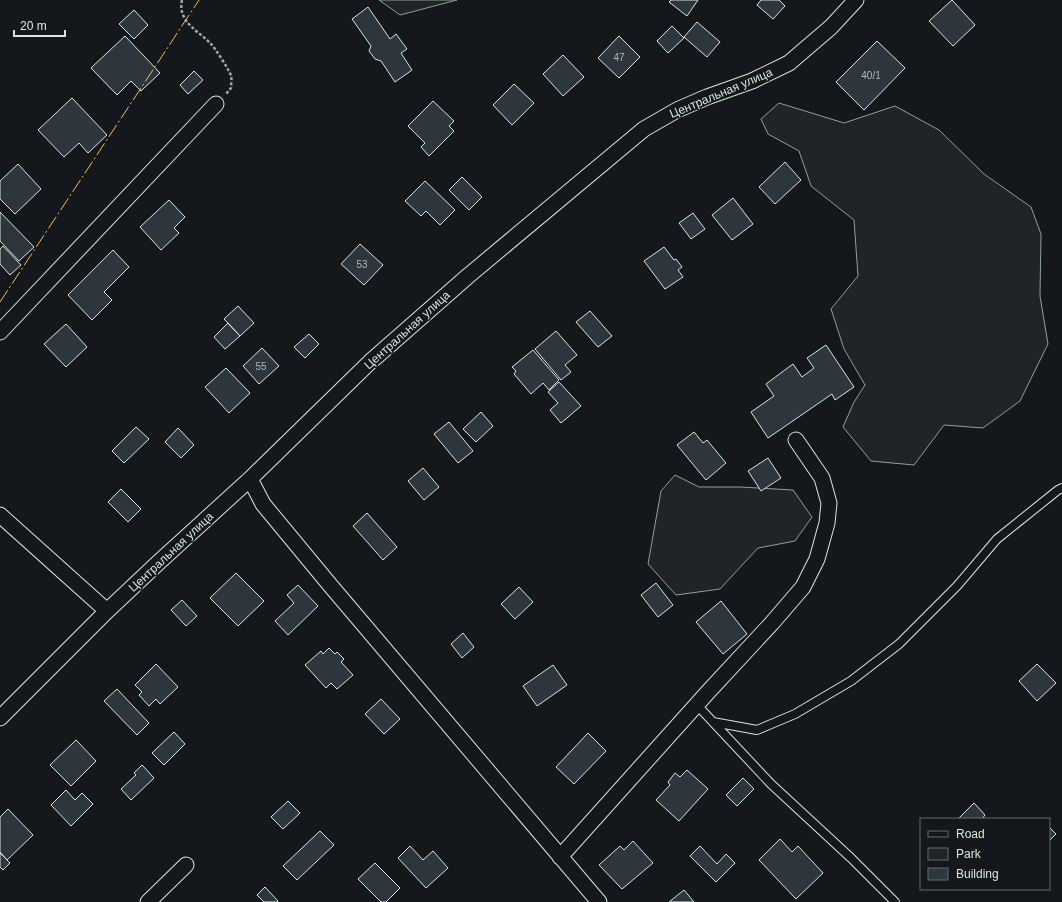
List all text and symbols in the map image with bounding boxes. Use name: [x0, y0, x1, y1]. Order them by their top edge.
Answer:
scale bar: [14, 12, 65, 38]
text: 20 m: [20, 19, 47, 33]
house number: 47: [613, 52, 625, 63]
street label: Центральная улица: [667, 65, 775, 121]
house number: 40/1: [861, 70, 881, 81]
house number: 53: [356, 259, 368, 270]
street label: Центральная улица: [361, 288, 453, 372]
house number: 55: [255, 361, 267, 372]
street label: Центральная улица: [126, 509, 216, 595]
legend: [920, 818, 1050, 890]
text: Road: [956, 827, 985, 841]
text: Park: [956, 847, 982, 861]
text: Building: [956, 867, 999, 881]

